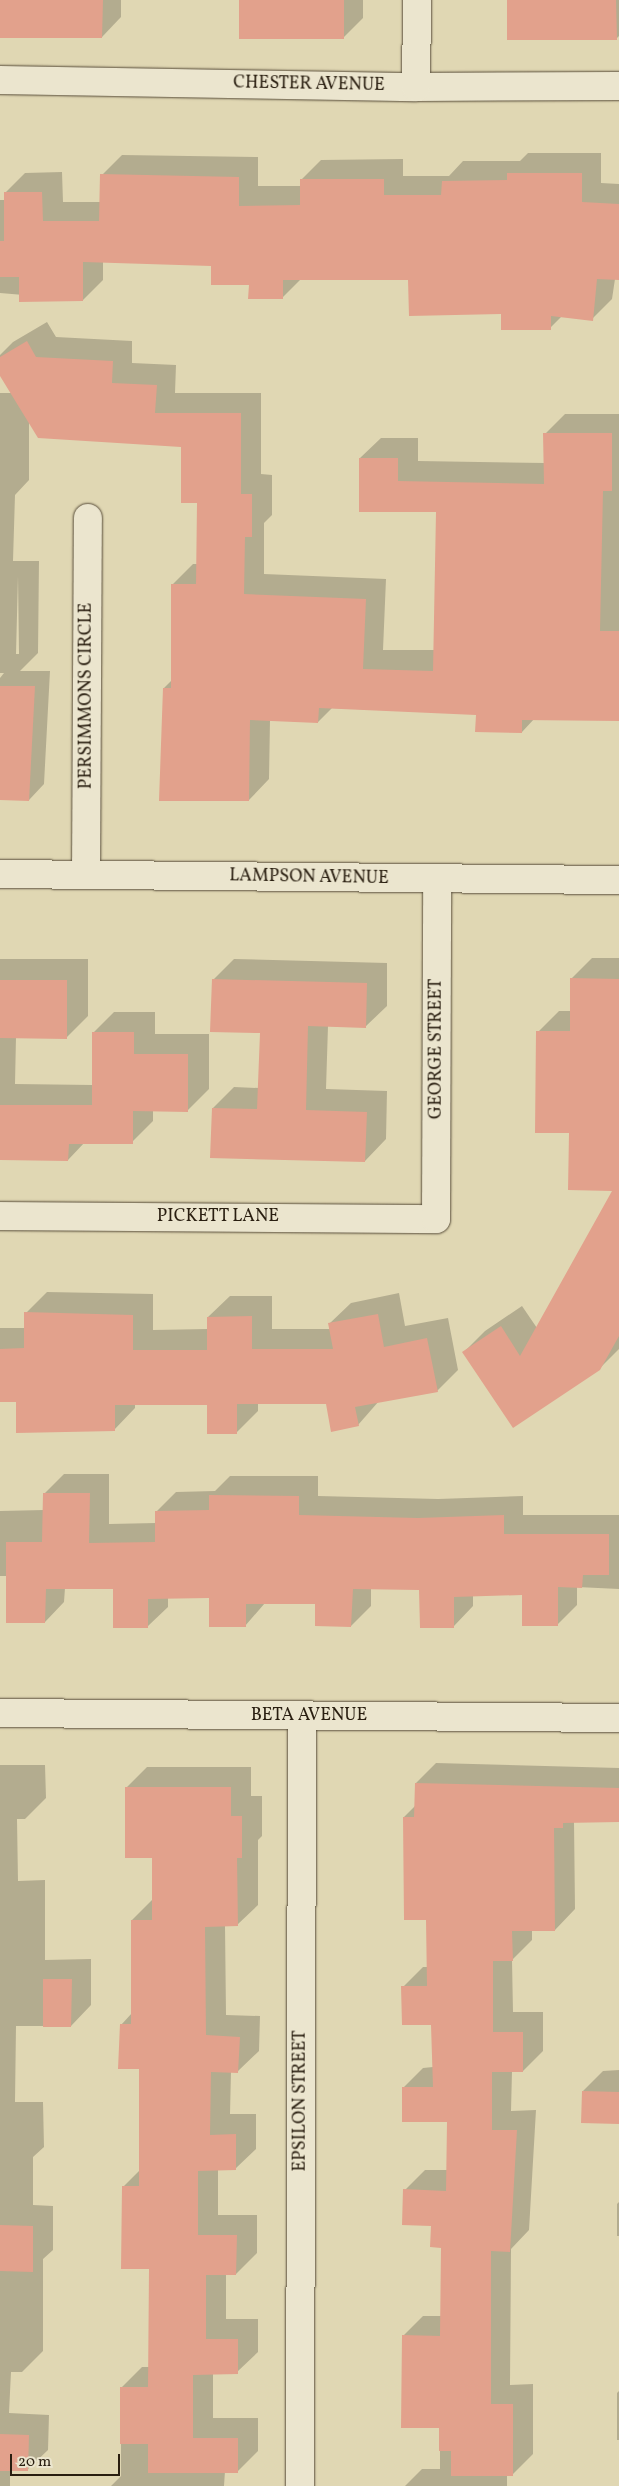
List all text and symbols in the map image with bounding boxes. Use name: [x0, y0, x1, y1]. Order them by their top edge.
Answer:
street label: CHESTER AVENUE: [233, 73, 385, 97]
street label: PERSIMMONS CIRCLE: [76, 603, 98, 789]
street label: LAMPSON AVENUE: [229, 866, 389, 890]
street label: GEORGE STREET: [426, 979, 448, 1119]
street label: PICKETT LANE: [157, 1206, 279, 1228]
street label: BETA AVENUE: [251, 1705, 367, 1727]
street label: EPSILON STREET: [290, 2030, 312, 2172]
scale bar: [12, 2444, 122, 2476]
text: 20 m: [18, 2452, 51, 2473]

